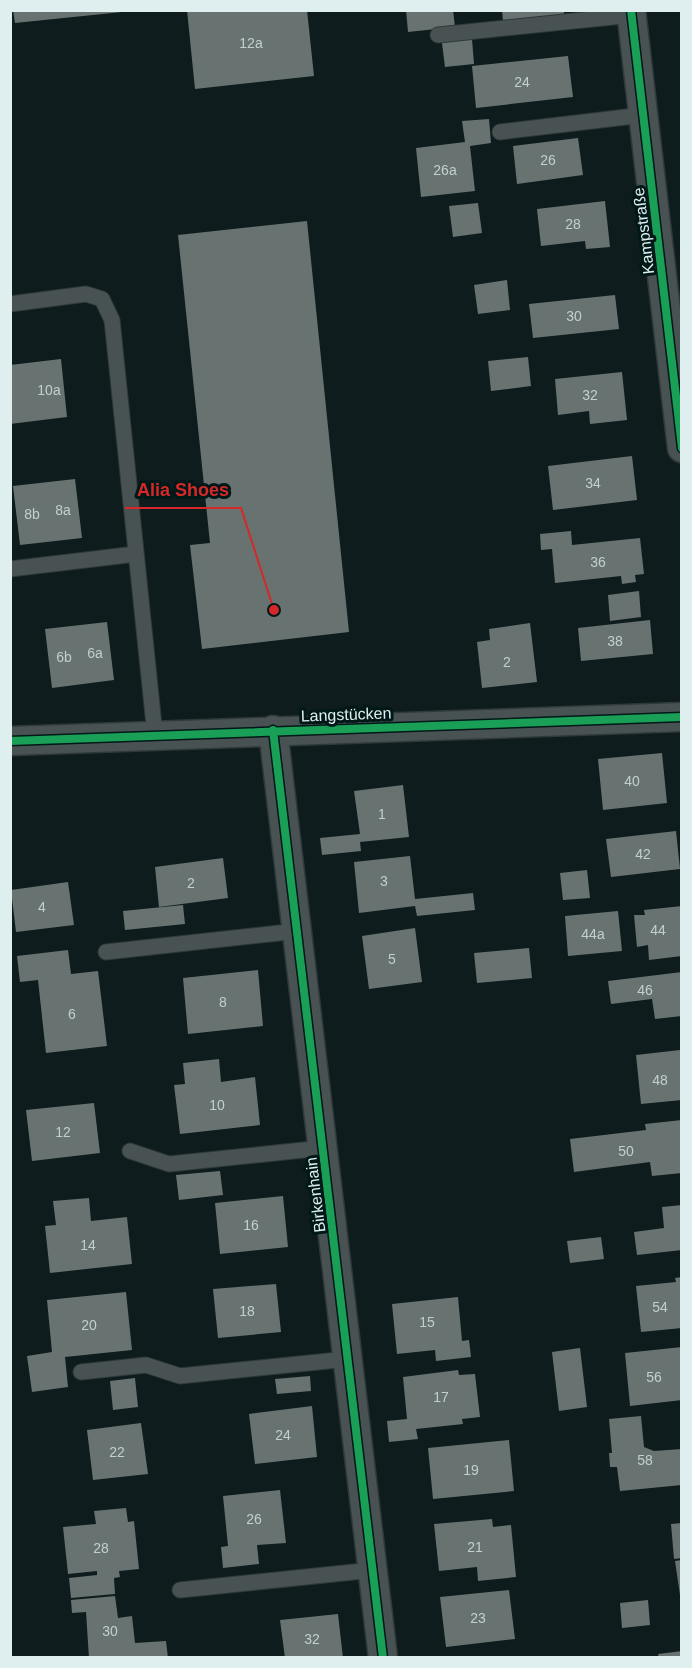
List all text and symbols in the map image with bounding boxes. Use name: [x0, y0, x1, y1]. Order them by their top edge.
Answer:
house number: 12a: [239, 35, 263, 51]
house number: 24: [514, 74, 530, 90]
house number: 26: [540, 152, 556, 168]
house number: 26a: [433, 162, 457, 178]
street label: Kampstraße: [630, 187, 657, 275]
house number: 28: [565, 216, 581, 232]
house number: 30: [566, 308, 582, 324]
house number: 10a: [37, 382, 61, 398]
house number: 32: [582, 387, 598, 403]
callout: Alia Shoes: [125, 472, 241, 508]
house number: 34: [585, 475, 601, 491]
text: Alia Shoes: [137, 480, 229, 500]
house number: 8a: [55, 502, 71, 518]
house number: 8b: [24, 506, 40, 522]
house number: 36: [590, 554, 606, 570]
house number: 38: [607, 633, 623, 649]
house number: 6a: [87, 645, 103, 661]
house number: 6b: [56, 649, 72, 665]
house number: 2: [503, 654, 511, 670]
street label: Langstücken: [300, 704, 392, 725]
house number: 40: [624, 773, 640, 789]
house number: 1: [378, 806, 386, 822]
house number: 42: [635, 846, 651, 862]
house number: 3: [380, 873, 388, 889]
house number: 2: [187, 875, 195, 891]
house number: 4: [38, 899, 46, 915]
house number: 44: [650, 922, 666, 938]
house number: 44a: [581, 926, 605, 942]
house number: 5: [388, 951, 396, 967]
house number: 46: [637, 982, 653, 998]
house number: 8: [219, 994, 227, 1010]
house number: 6: [68, 1006, 76, 1022]
house number: 48: [652, 1072, 668, 1088]
house number: 10: [209, 1097, 225, 1113]
house number: 12: [55, 1124, 71, 1140]
house number: 50: [618, 1143, 634, 1159]
street label: Birkenhain: [302, 1156, 329, 1233]
house number: 16: [243, 1217, 259, 1233]
house number: 14: [80, 1237, 96, 1253]
house number: 54: [652, 1299, 668, 1315]
house number: 18: [239, 1303, 255, 1319]
house number: 15: [419, 1314, 435, 1330]
house number: 20: [81, 1317, 97, 1333]
house number: 56: [646, 1369, 662, 1385]
house number: 17: [433, 1389, 449, 1405]
house number: 24: [275, 1427, 291, 1443]
house number: 22: [109, 1444, 125, 1460]
house number: 58: [637, 1452, 653, 1468]
house number: 19: [463, 1462, 479, 1478]
house number: 26: [246, 1511, 262, 1527]
house number: 21: [467, 1539, 483, 1555]
house number: 28: [93, 1540, 109, 1556]
house number: 23: [470, 1610, 486, 1626]
house number: 30: [102, 1623, 118, 1639]
house number: 32: [304, 1631, 320, 1647]

